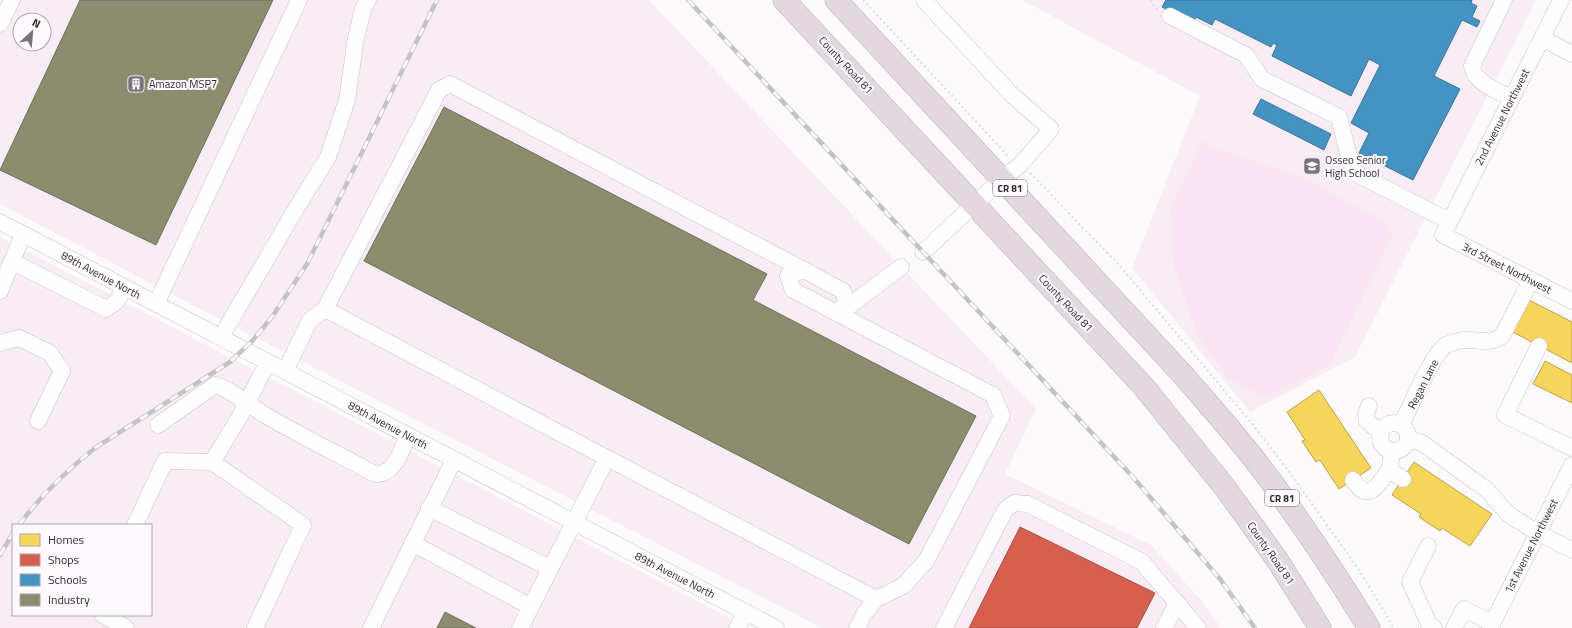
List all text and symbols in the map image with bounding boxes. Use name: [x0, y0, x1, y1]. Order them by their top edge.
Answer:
north arrow: [12, 12, 52, 52]
text: N: [29, 14, 43, 32]
street label: County Road 81: [815, 33, 877, 97]
street label: 2nd Avenue Northwest: [1471, 66, 1533, 168]
building icon: Amazon MSP7: [126, 74, 146, 94]
place label: Amazon MSP7: [149, 76, 217, 92]
place label: Osseo Senior High School: [1325, 152, 1386, 181]
school or university icon: Osseo Senior High School: [1302, 156, 1322, 176]
road number: CR 81: [993, 180, 1027, 196]
street label: 3rd Street Northwest: [1460, 239, 1555, 298]
street label: 89th Avenue North: [58, 247, 144, 303]
street label: County Road 81: [1035, 271, 1097, 335]
street label: Regan Lane: [1404, 356, 1443, 412]
street label: 89th Avenue North: [345, 397, 431, 453]
road number: CR 81: [1265, 490, 1299, 506]
street label: 1st Avenue Northwest: [1500, 496, 1562, 596]
street label: County Road 81: [1243, 518, 1299, 588]
legend: [12, 524, 152, 616]
text: Homes: [48, 530, 84, 549]
street label: 89th Avenue North: [632, 548, 718, 602]
text: Shops: [48, 550, 80, 569]
text: Schools: [48, 570, 88, 589]
text: Industry: [48, 590, 90, 609]

